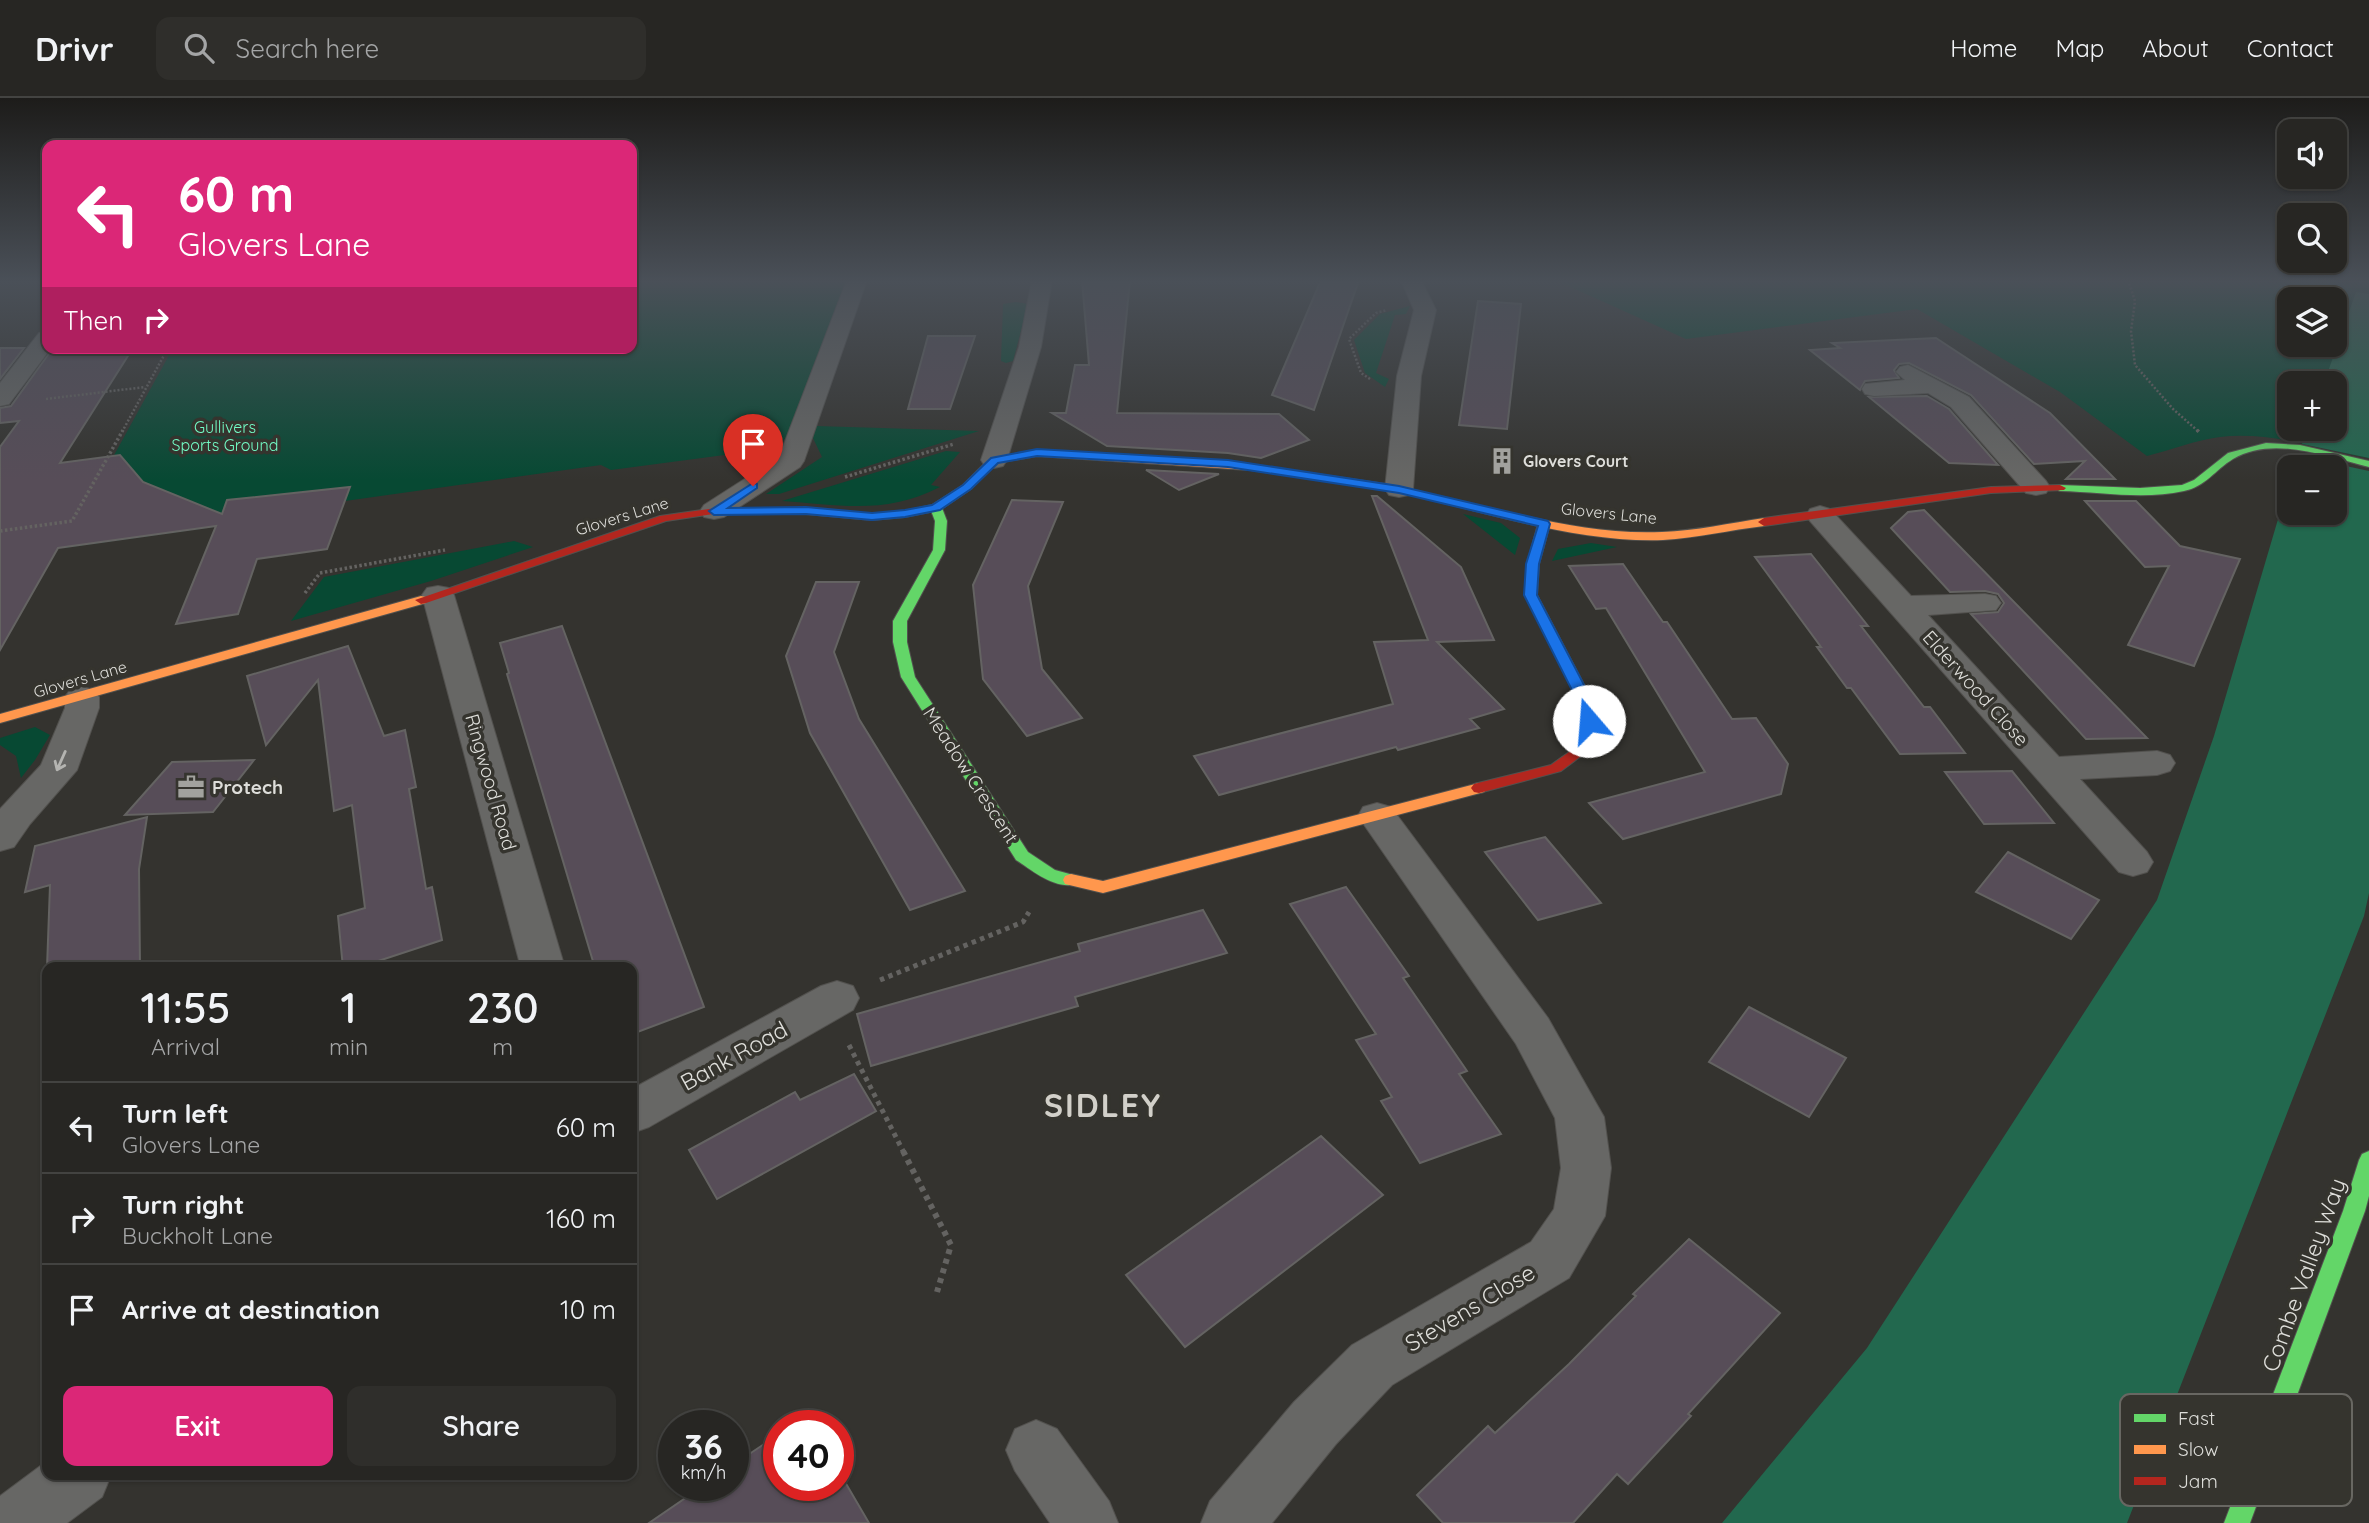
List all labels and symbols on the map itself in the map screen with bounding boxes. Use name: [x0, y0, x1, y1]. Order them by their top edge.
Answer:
pin: [723, 414, 783, 486]
park label: Gullivers Sports Ground: [172, 417, 278, 455]
building icon: Glovers Court: [1487, 446, 1517, 476]
place label: Glovers Court: [1523, 451, 1629, 471]
street label: Glovers Lane: [573, 492, 671, 540]
street label: Glovers Lane: [1560, 498, 1658, 528]
street label: Elderwood Close: [1918, 625, 2034, 751]
street label: Glovers Lane: [31, 656, 129, 702]
position arrow: [1552, 684, 1626, 758]
street label: Meadow Crescent: [918, 702, 1024, 848]
street label: Ringwood Road: [460, 711, 522, 853]
one-way arrow: [54, 750, 67, 771]
office icon: Protech: [176, 772, 206, 802]
place label: Protech: [212, 775, 283, 799]
street label: Bank Road: [675, 1014, 792, 1097]
district label: SIDLEY: [1044, 1085, 1162, 1125]
street label: Combe Valley Way: [2255, 1174, 2352, 1375]
street label: Stevens Close: [1399, 1257, 1540, 1358]
legend: [2120, 1394, 2352, 1506]
text: Fast: [2178, 1406, 2215, 1430]
speed limit sign: 40: [763, 1410, 854, 1501]
text: Slow: [2178, 1437, 2219, 1461]
text: Jam: [2178, 1469, 2218, 1493]

